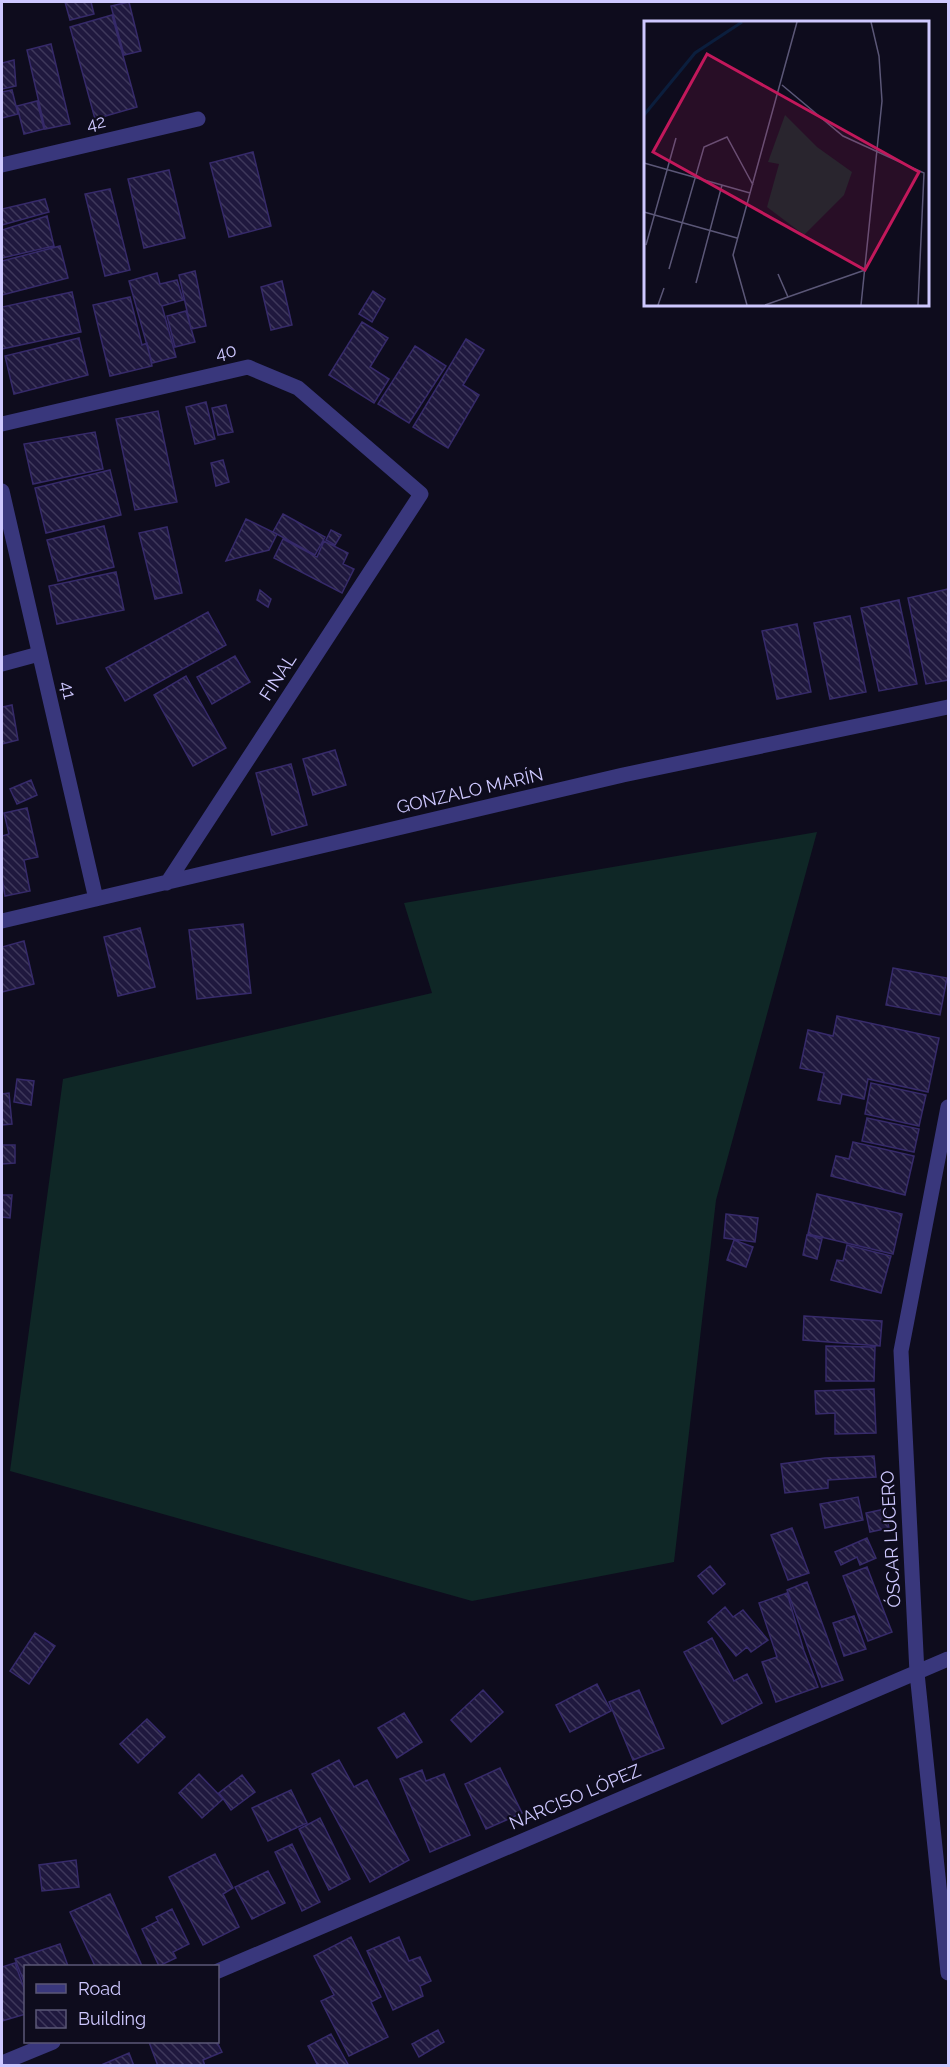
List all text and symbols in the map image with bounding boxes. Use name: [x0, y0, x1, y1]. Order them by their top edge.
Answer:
inset map: [644, 21, 929, 306]
street label: 42: [84, 110, 108, 135]
street label: 40: [214, 339, 238, 364]
street label: FINAL: [255, 649, 301, 704]
street label: 41: [56, 679, 81, 701]
street label: GONZALO MARÍN: [394, 762, 545, 818]
street label: ÓSCAR LUCERO: [875, 1470, 905, 1608]
street label: NARCISO LÓPEZ: [506, 1758, 644, 1834]
legend: [24, 1965, 219, 2043]
text: Road: [78, 1978, 121, 1999]
text: Building: [78, 2008, 146, 2029]

